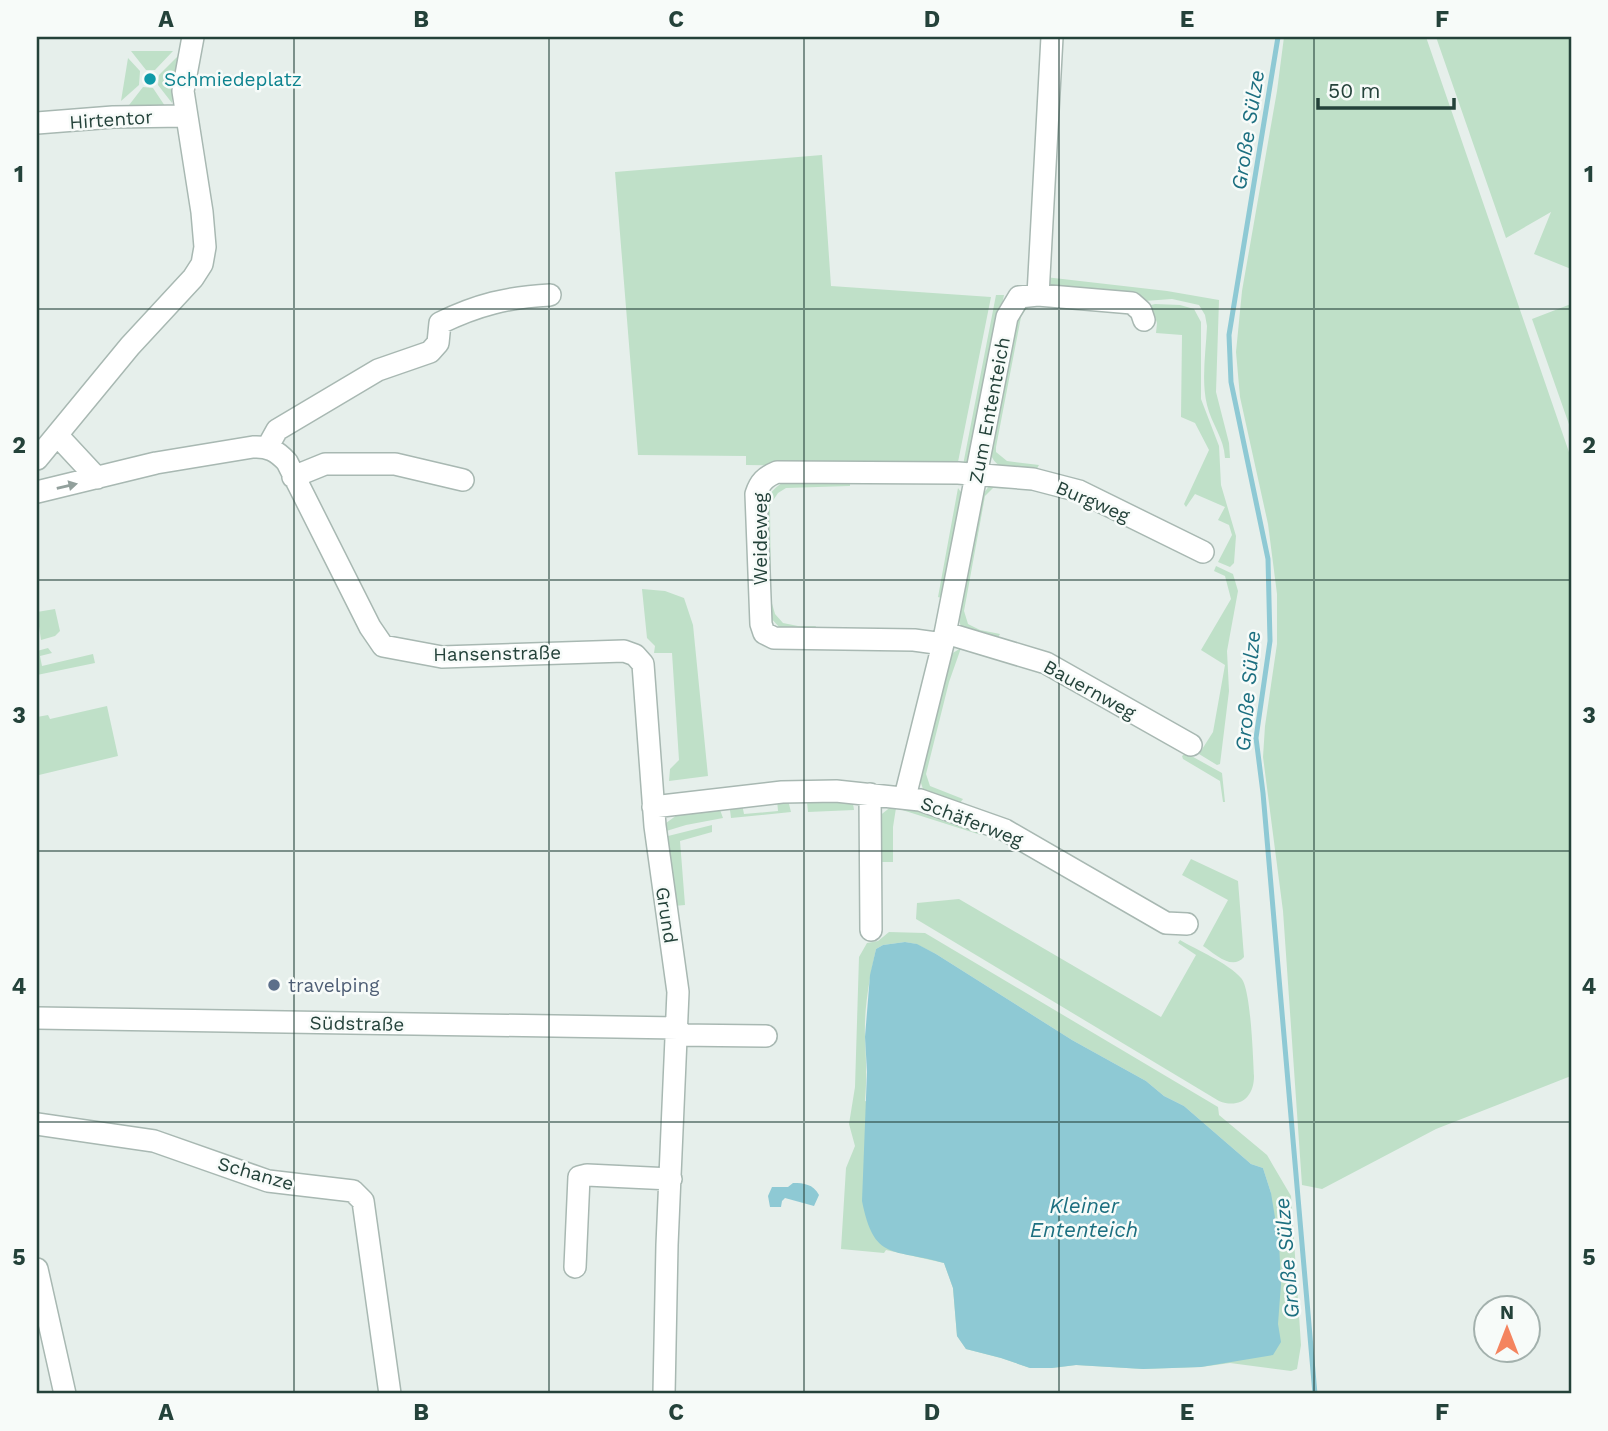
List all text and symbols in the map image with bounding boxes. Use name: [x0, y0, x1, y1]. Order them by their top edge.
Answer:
text: A: [158, 6, 174, 33]
text: B: [413, 6, 429, 33]
text: C: [668, 6, 684, 33]
text: D: [924, 6, 940, 33]
text: E: [1180, 6, 1194, 33]
text: F: [1435, 6, 1449, 33]
scale bar: [1318, 66, 1454, 110]
place label: Schmiedeplatz: [164, 68, 302, 91]
water label: Große Sülze: [1226, 68, 1269, 192]
marker: Schmiedeplatz: [142, 71, 158, 87]
text: 50 m: [1328, 78, 1380, 103]
street label: Hirtentor: [68, 105, 154, 134]
text: 1: [14, 161, 24, 188]
text: 1: [1584, 161, 1594, 188]
street label: Zum Ententeich: [964, 335, 1015, 485]
text: 2: [12, 432, 26, 459]
text: 2: [1582, 432, 1596, 459]
street label: Burgweg: [1052, 476, 1134, 528]
one-way arrow: [56, 480, 78, 491]
street label: Weideweg: [749, 492, 772, 585]
water label: Große Sülze: [1230, 629, 1265, 752]
street label: Hansenstraße: [433, 641, 561, 666]
street label: Bauernweg: [1040, 655, 1141, 725]
text: 3: [12, 702, 26, 729]
text: 3: [1582, 702, 1596, 729]
street label: Schäferweg: [917, 791, 1027, 852]
street label: Grund: [651, 885, 682, 945]
text: 4: [12, 973, 27, 1000]
text: 4: [1582, 973, 1597, 1000]
place label: travelping: [288, 974, 380, 997]
marker: travelping: [266, 977, 282, 993]
street label: Südstraße: [309, 1011, 404, 1036]
street label: Schanze: [215, 1152, 297, 1195]
water label: Kleiner Ententeich: [1030, 1193, 1138, 1242]
water label: Große Sülze: [1269, 1197, 1304, 1320]
text: 5: [12, 1244, 26, 1271]
text: 5: [1582, 1244, 1596, 1271]
north arrow: [1472, 1294, 1542, 1364]
text: N: [1500, 1301, 1514, 1324]
text: A: [158, 1399, 174, 1426]
text: B: [413, 1399, 429, 1426]
text: C: [668, 1399, 684, 1426]
text: D: [924, 1399, 940, 1426]
text: E: [1180, 1399, 1194, 1426]
text: F: [1435, 1399, 1449, 1426]

